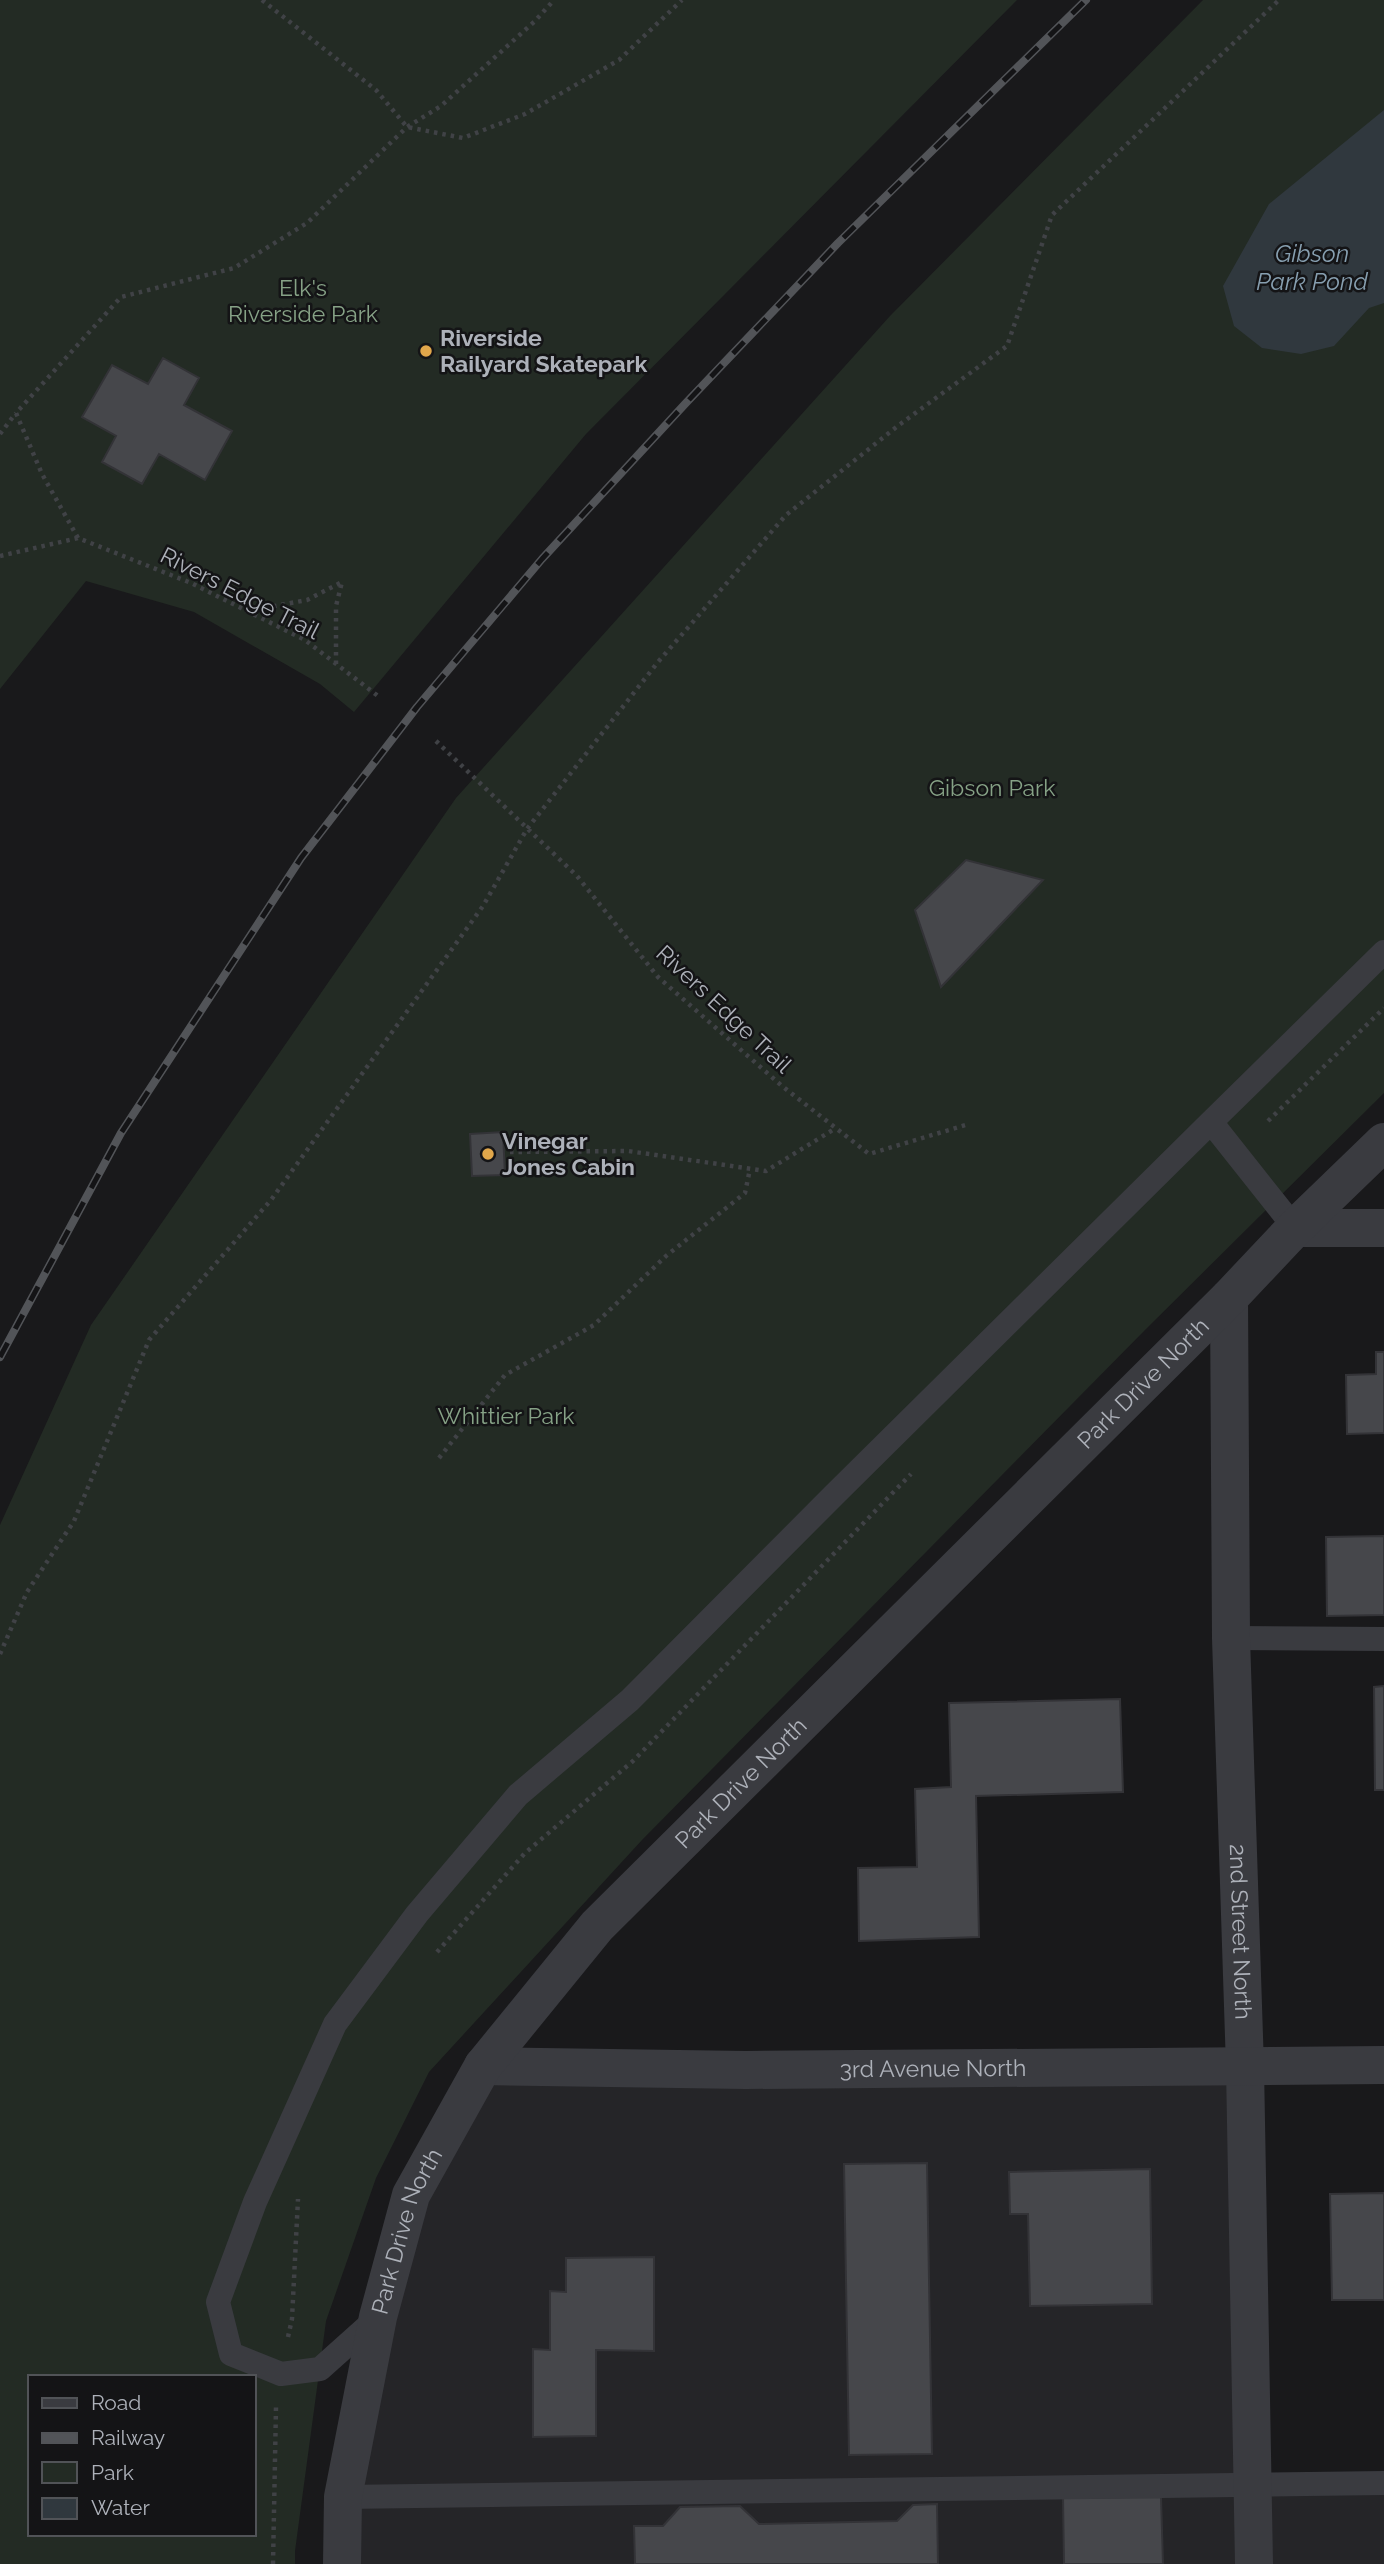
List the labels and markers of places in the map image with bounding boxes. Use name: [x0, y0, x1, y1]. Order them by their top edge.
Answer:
place label: Riverside Railyard Skatepark: [440, 324, 648, 377]
marker: Riverside Railyard Skatepark: [418, 343, 434, 359]
place label: Vinegar Jones Cabin: [502, 1127, 635, 1180]
marker: Vinegar Jones Cabin: [480, 1146, 496, 1162]

